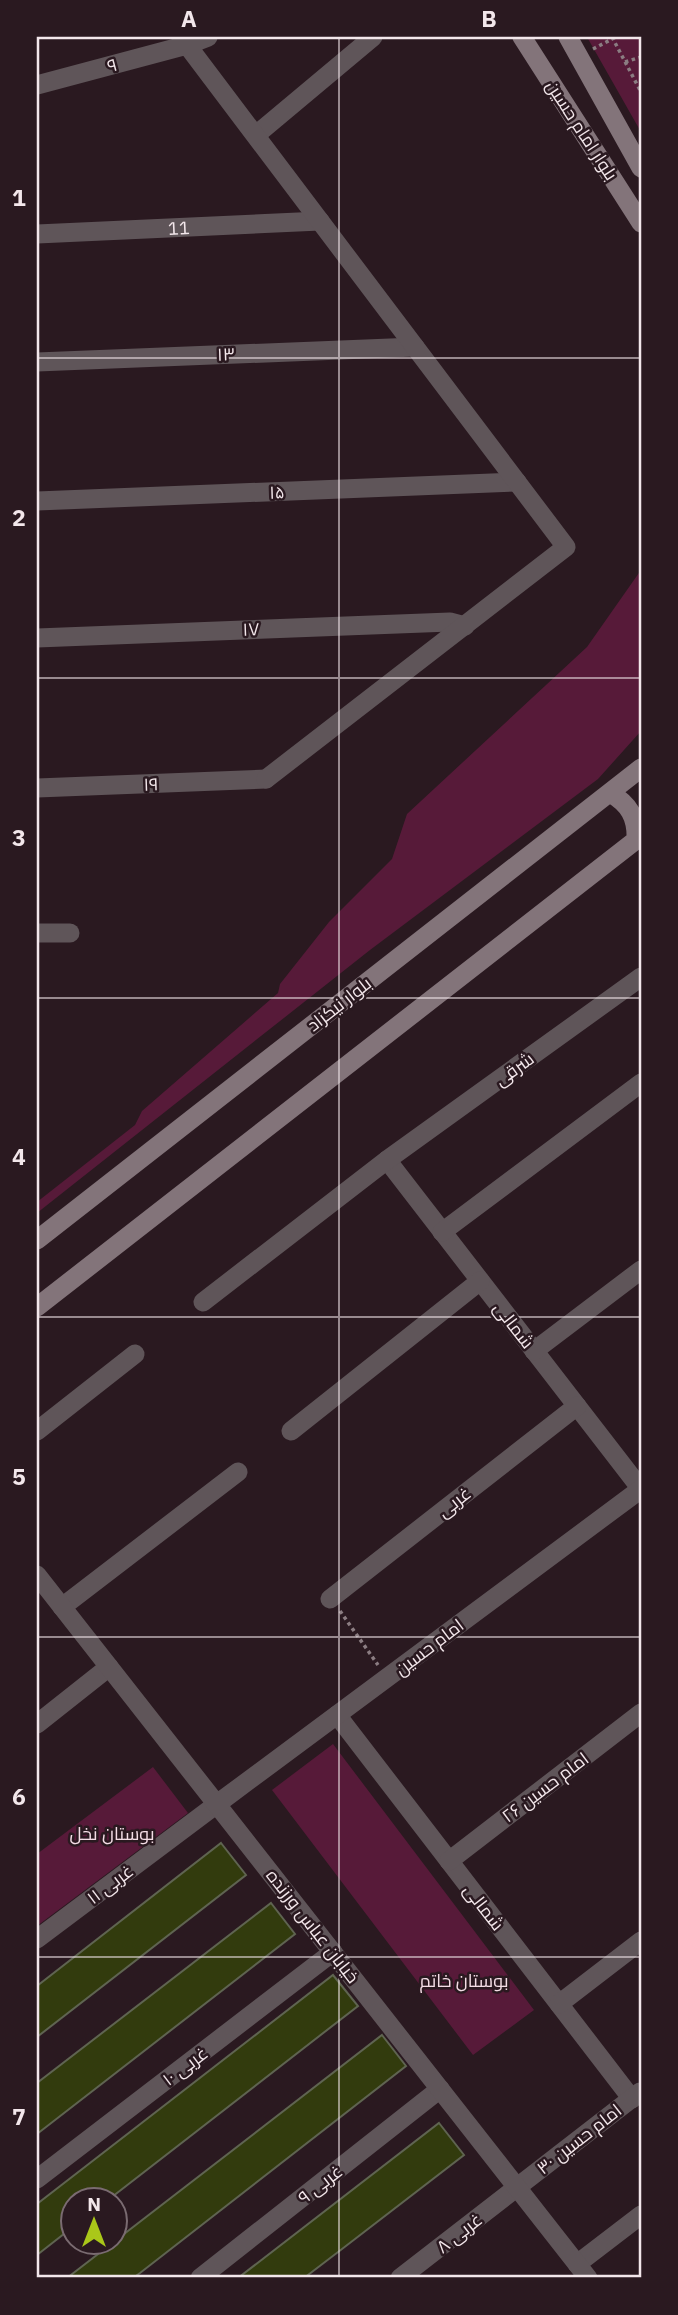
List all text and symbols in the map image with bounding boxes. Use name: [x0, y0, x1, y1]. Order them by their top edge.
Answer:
text: A: [181, 3, 197, 33]
text: B: [481, 3, 497, 33]
street label: ۹: [105, 53, 119, 77]
street label: بلوار امام حسین: [540, 75, 623, 185]
text: 1: [12, 182, 26, 212]
street label: 11: [168, 215, 190, 239]
street label: ۱۳: [217, 342, 235, 366]
street label: ۱۵: [269, 480, 285, 504]
text: 2: [12, 502, 26, 532]
street label: ۱۷: [242, 617, 260, 641]
street label: ۱۹: [143, 772, 159, 796]
text: 3: [12, 822, 26, 852]
street label: بلوار نیکزاد: [302, 972, 376, 1036]
street label: شرقی: [490, 1047, 538, 1091]
text: 4: [12, 1141, 26, 1171]
street label: شمالی: [489, 1297, 539, 1353]
text: 5: [12, 1461, 26, 1491]
street label: غربی: [432, 1482, 476, 1522]
street label: امام حسین: [390, 1614, 469, 1681]
street label: امام حسین ۲۶: [497, 1747, 594, 1828]
text: 6: [12, 1781, 26, 1811]
park label: بوستان نخل: [69, 1822, 155, 1845]
street label: غربی ۱۱: [82, 1859, 138, 1909]
street label: خیابان عباس ورزنده: [261, 1864, 365, 1988]
street label: شمالی: [459, 1879, 509, 1935]
park label: بوستان خاتم: [420, 1969, 508, 1993]
street label: غربی ۱۰: [158, 2041, 212, 2091]
street label: امام حسین ۳۰: [532, 2099, 627, 2180]
text: 7: [12, 2101, 26, 2131]
street label: غربی ۹: [293, 2159, 347, 2209]
north arrow: [60, 2186, 130, 2256]
text: N: [87, 2192, 101, 2216]
street label: غربی ۸: [431, 2208, 487, 2258]

